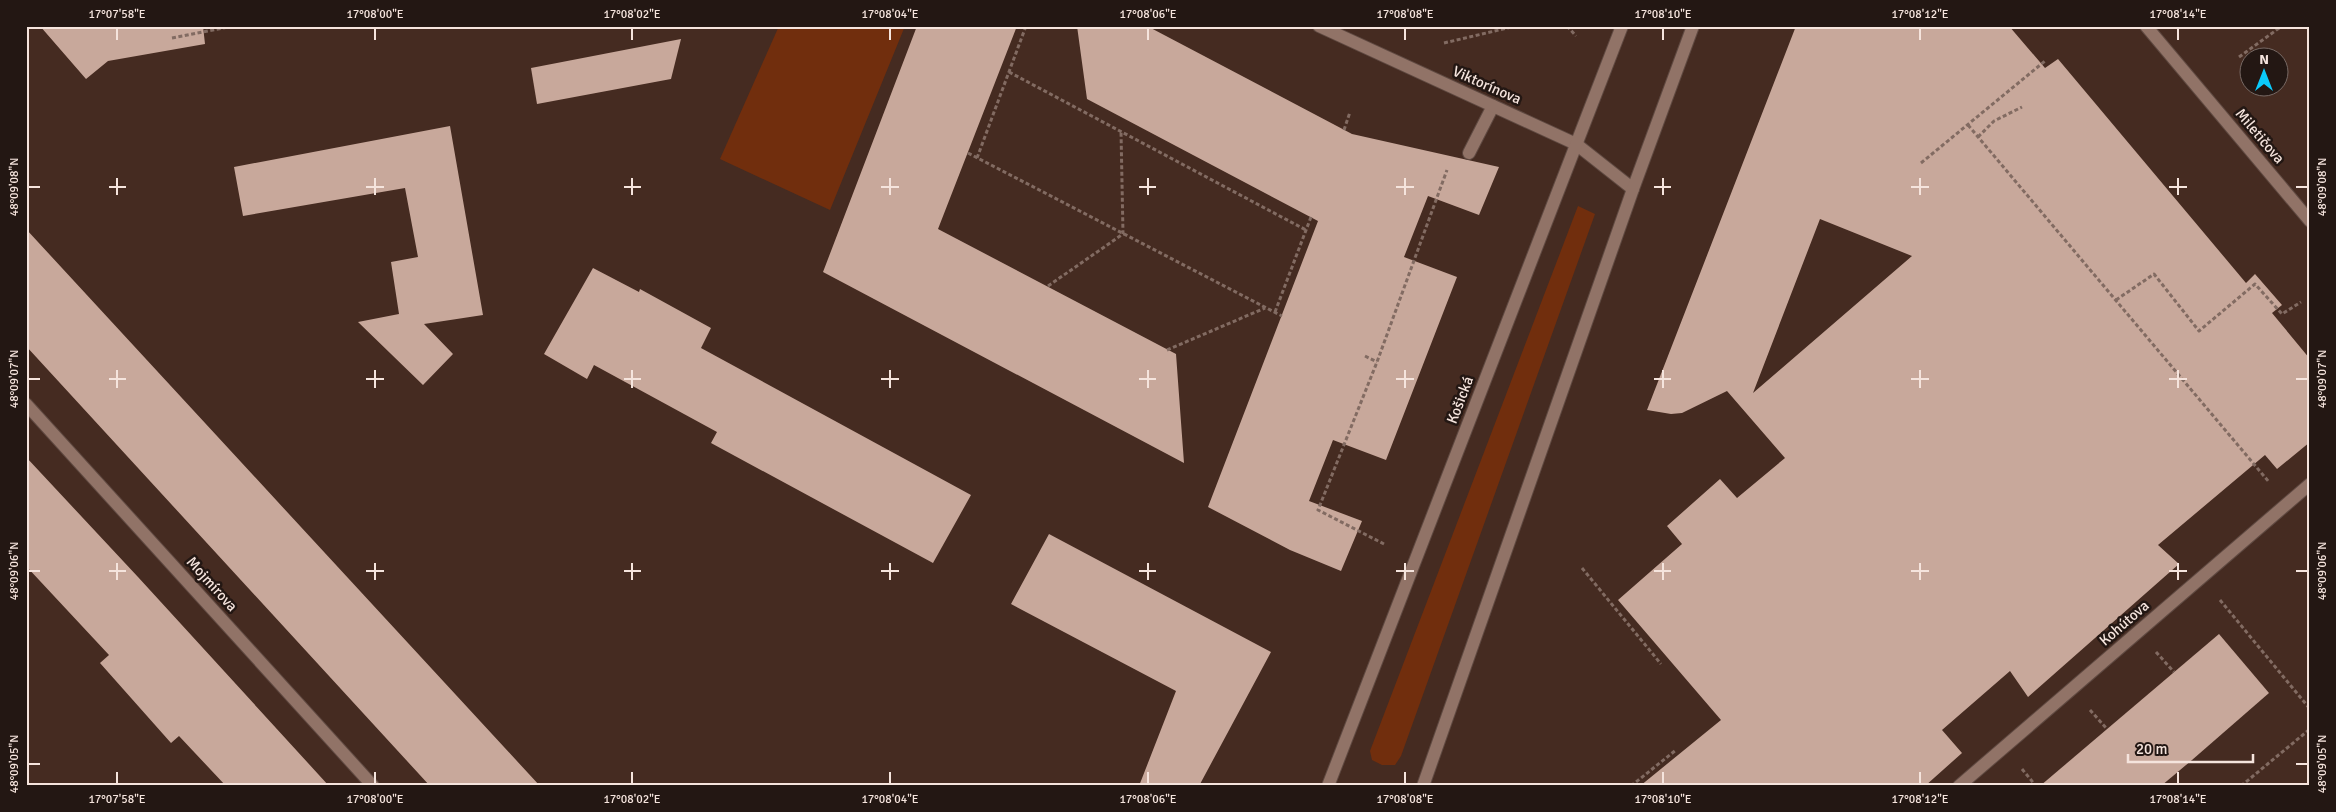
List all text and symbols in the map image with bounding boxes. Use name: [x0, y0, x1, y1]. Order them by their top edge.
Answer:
text: 17°07'58"E: [88, 7, 146, 22]
text: 17°08'00"E: [346, 7, 404, 22]
text: 17°08'02"E: [603, 7, 661, 22]
text: 17°08'04"E: [861, 7, 919, 22]
text: 17°08'06"E: [1119, 7, 1177, 22]
text: 17°08'08"E: [1376, 7, 1434, 22]
text: 17°08'10"E: [1634, 7, 1692, 22]
text: 17°08'12"E: [1891, 7, 1949, 22]
text: 17°08'14"E: [2149, 7, 2207, 22]
north arrow: [2238, 48, 2288, 98]
text: N: [2259, 51, 2269, 68]
street label: Viktorínova: [1450, 62, 1524, 108]
street label: Miletičova: [2232, 105, 2288, 167]
text: 48°09'08"N: [7, 158, 22, 216]
text: 48°09'08"N: [2315, 158, 2330, 216]
text: 48°09'07"N: [7, 350, 22, 408]
text: 48°09'07"N: [2315, 350, 2330, 408]
street label: Košická: [1443, 374, 1477, 426]
text: 48°09'06"N: [7, 542, 22, 600]
text: 48°09'06"N: [2315, 542, 2330, 600]
street label: Mojmírova: [183, 553, 241, 615]
street label: Kohútova: [2095, 597, 2153, 649]
scale bar: [2128, 732, 2254, 764]
text: 48°09'05"N: [7, 735, 22, 793]
text: 48°09'05"N: [2315, 735, 2330, 793]
text: 20 m: [2136, 740, 2167, 758]
text: 17°07'58"E: [88, 792, 146, 807]
text: 17°08'00"E: [346, 792, 404, 807]
text: 17°08'02"E: [603, 792, 661, 807]
text: 17°08'04"E: [861, 792, 919, 807]
text: 17°08'06"E: [1119, 792, 1177, 807]
text: 17°08'08"E: [1376, 792, 1434, 807]
text: 17°08'10"E: [1634, 792, 1692, 807]
text: 17°08'12"E: [1891, 792, 1949, 807]
text: 17°08'14"E: [2149, 792, 2207, 807]

